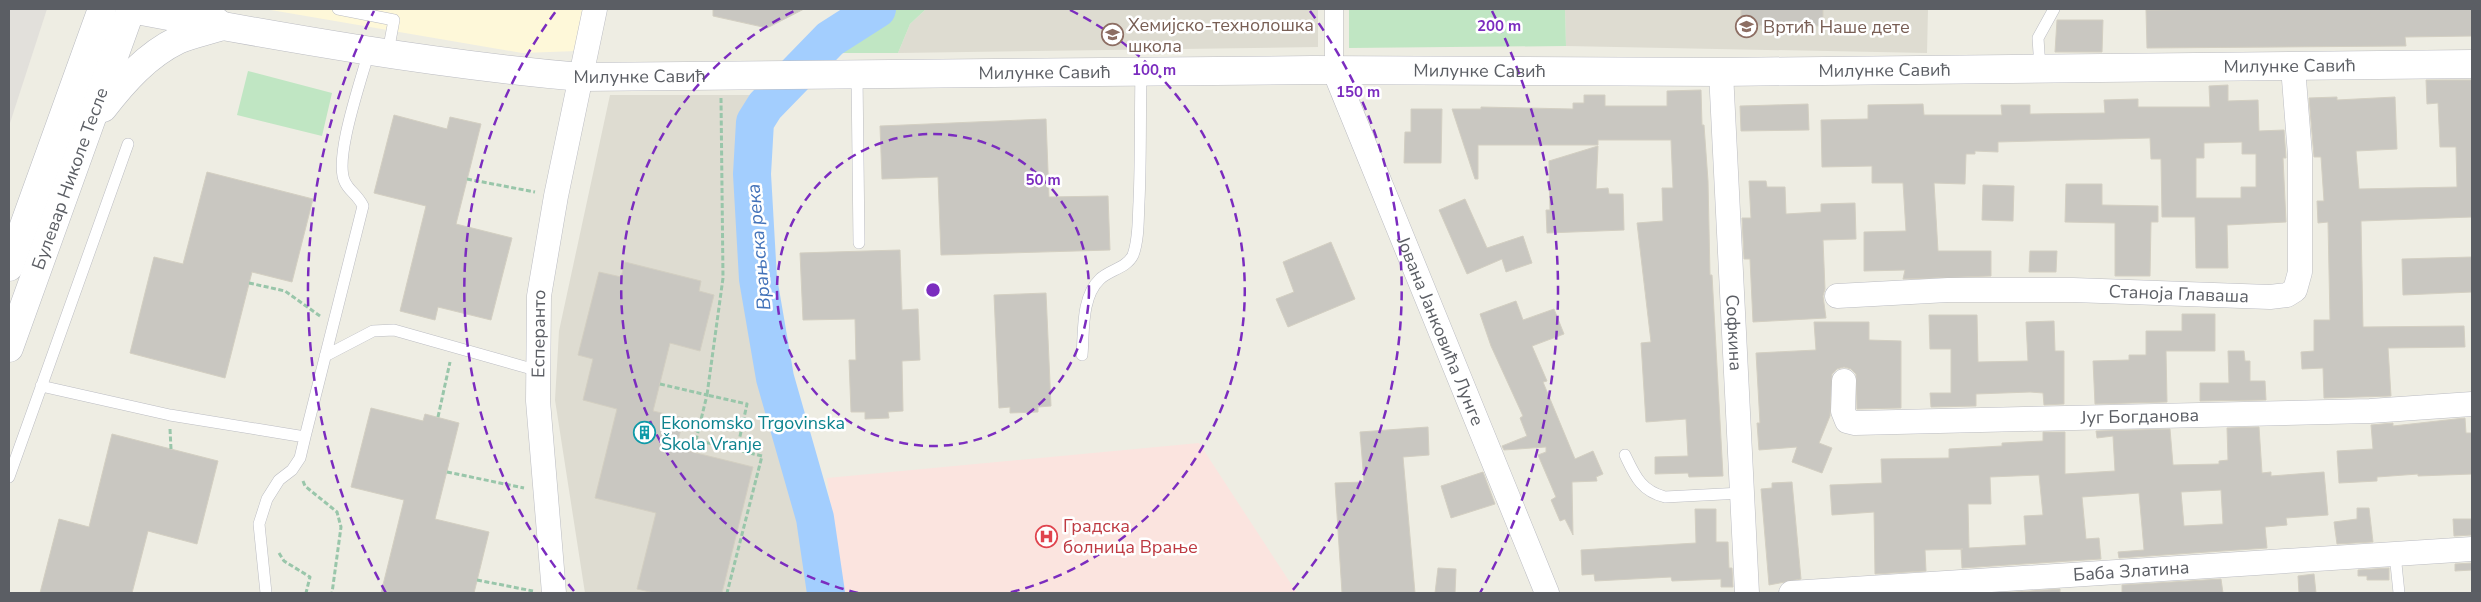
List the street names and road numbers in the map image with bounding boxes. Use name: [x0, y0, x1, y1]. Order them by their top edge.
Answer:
street label: Милунке Савић: [2223, 53, 2356, 79]
street label: Милунке Савић: [1413, 58, 1546, 83]
street label: Милунке Савић: [1818, 58, 1951, 83]
street label: Милунке Савић: [978, 60, 1111, 85]
street label: Милунке Савић: [573, 64, 706, 89]
street label: Булевар Николе Тесле: [26, 84, 114, 273]
street label: Јована Јанковића Лунге: [1391, 232, 1490, 429]
street label: Станоја Главаша: [2108, 279, 2249, 308]
street label: Есперанто: [526, 288, 552, 378]
street label: Софкина: [1720, 294, 1748, 372]
street label: Југ Богданова: [2079, 403, 2199, 430]
street label: Баба Златина: [2072, 555, 2190, 587]

